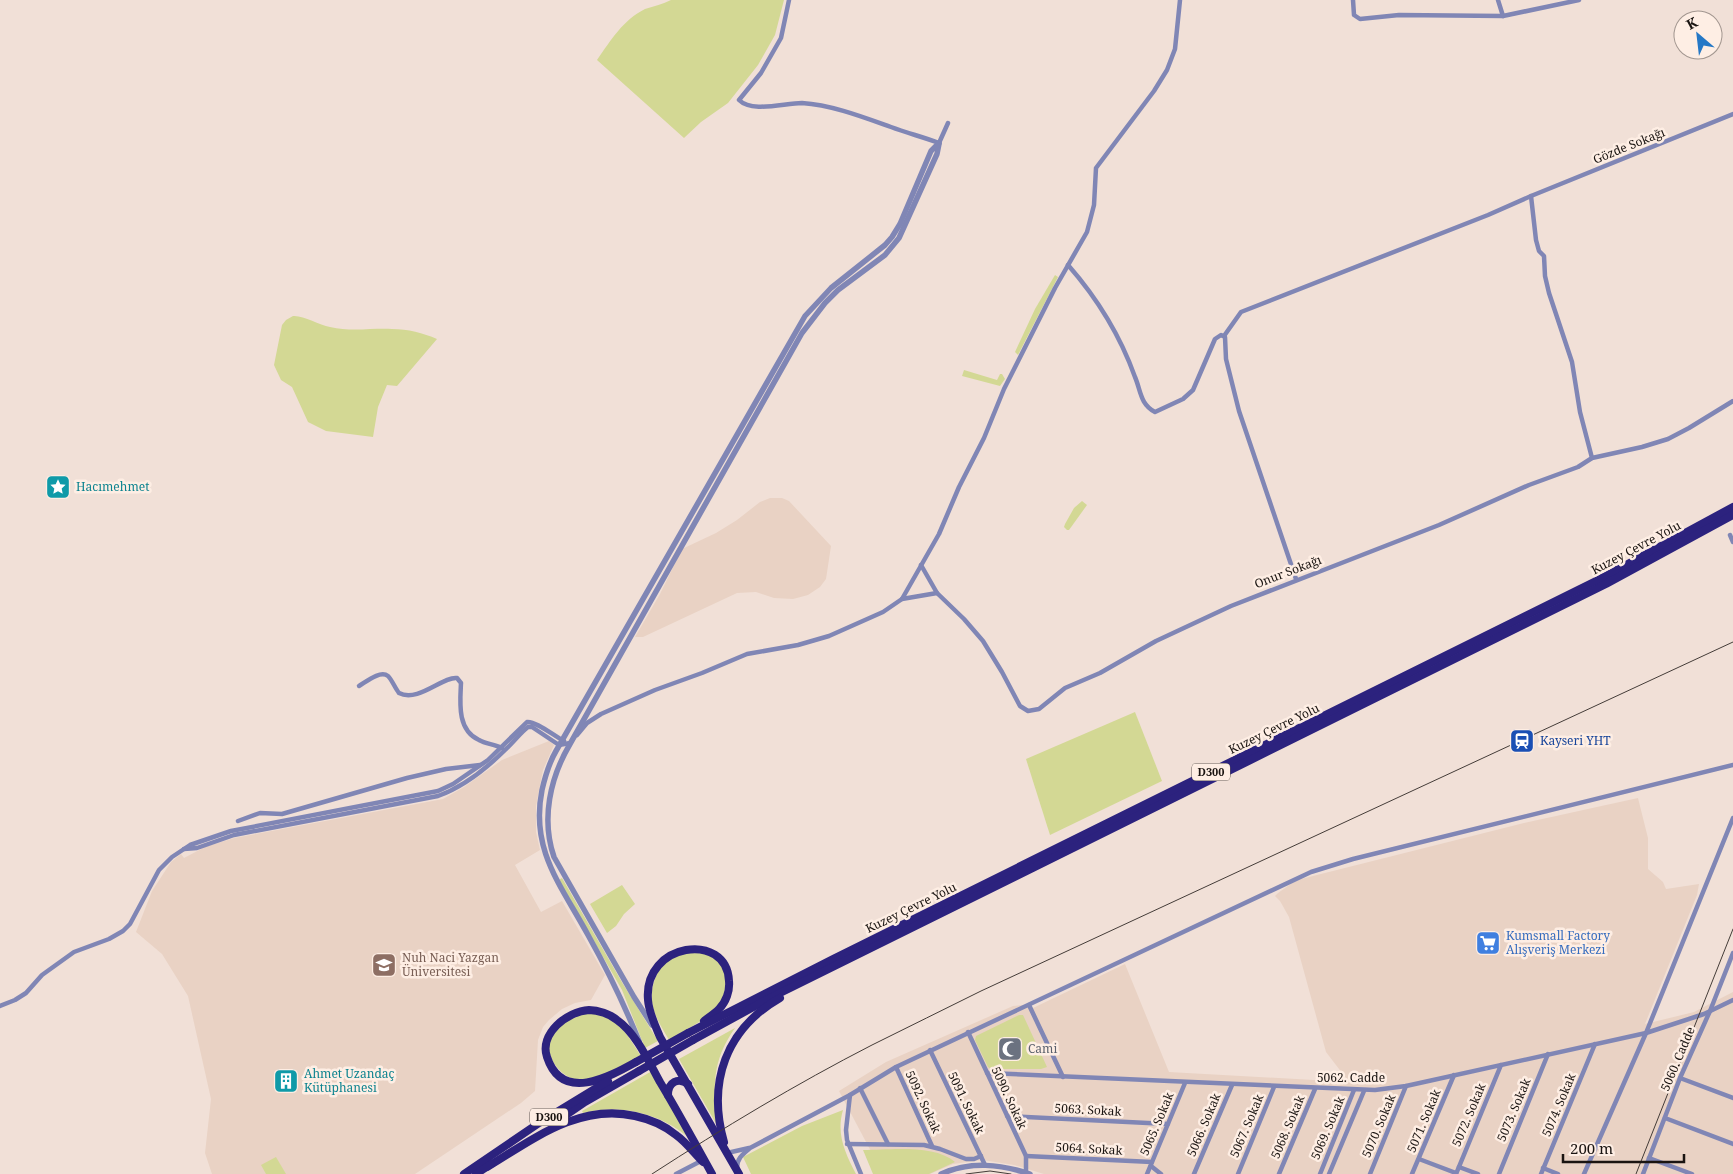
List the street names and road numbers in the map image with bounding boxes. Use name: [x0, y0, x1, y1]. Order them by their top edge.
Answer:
street label: Gözde Sokağı: [1590, 123, 1667, 168]
street label: Kuzey Çevre Yolu: [1588, 517, 1684, 578]
street label: Onur Sokağı: [1252, 551, 1324, 592]
street label: Kuzey Çevre Yolu: [1226, 699, 1322, 758]
road number: D300: [1192, 764, 1230, 780]
street label: Kuzey Çevre Yolu: [863, 878, 959, 937]
street label: 5060. Cadde: [1656, 1024, 1699, 1094]
street label: 5090. Sokak: [988, 1064, 1032, 1133]
street label: 5092. Sokak: [902, 1068, 946, 1137]
street label: 5091. Sokak: [944, 1069, 989, 1138]
street label: 5062. Cadde: [1317, 1069, 1385, 1086]
street label: 5074. Sokak: [1538, 1070, 1580, 1139]
street label: 5073. Sokak: [1493, 1075, 1535, 1144]
street label: 5072. Sokak: [1448, 1080, 1490, 1149]
street label: 5071. Sokak: [1403, 1086, 1445, 1155]
street label: 5065. Sokak: [1136, 1089, 1178, 1158]
street label: 5066. Sokak: [1183, 1090, 1225, 1159]
street label: 5067. Sokak: [1226, 1091, 1268, 1160]
street label: 5070. Sokak: [1358, 1091, 1400, 1160]
street label: 5068. Sokak: [1267, 1092, 1309, 1161]
street label: 5069. Sokak: [1307, 1093, 1349, 1162]
street label: 5063. Sokak: [1054, 1099, 1123, 1120]
road number: D300: [530, 1108, 568, 1126]
street label: 5064. Sokak: [1055, 1138, 1124, 1159]

